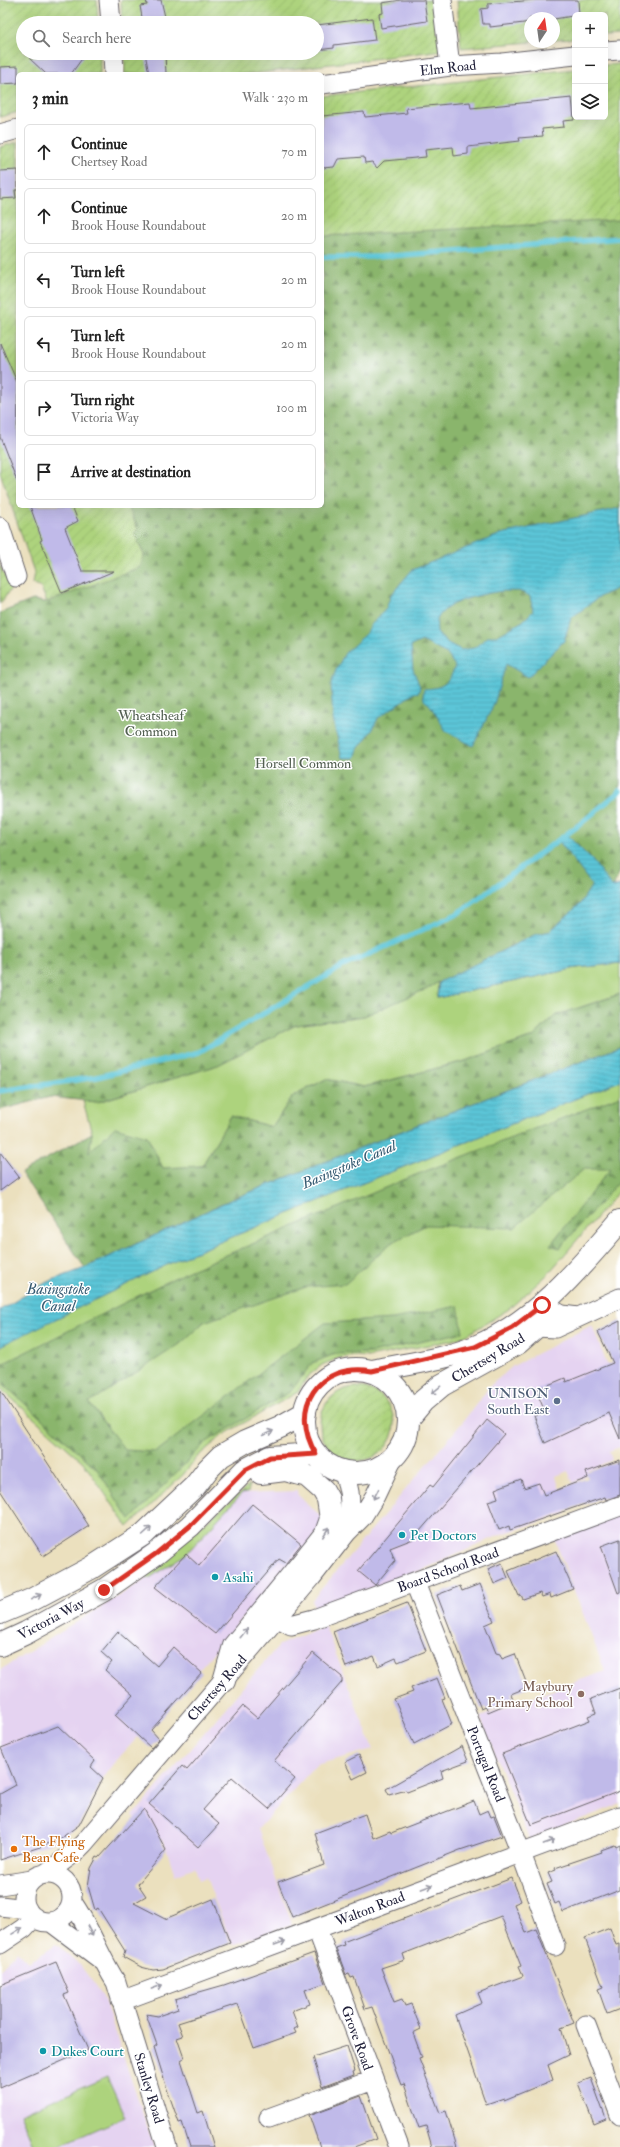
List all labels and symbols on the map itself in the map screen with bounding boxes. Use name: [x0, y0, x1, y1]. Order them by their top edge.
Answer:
north arrow: [524, 12, 560, 48]
street label: Elm Road: [419, 57, 477, 79]
park label: Wheatsheaf Common: [117, 707, 187, 740]
park label: Horsell Common: [255, 755, 351, 772]
water label: Basingstoke Canal: [298, 1136, 400, 1194]
water label: Basingstoke Canal: [26, 1280, 90, 1316]
route start: [533, 1296, 551, 1314]
street label: Chertsey Road: [448, 1329, 528, 1387]
place label: UNISON South East: [487, 1385, 549, 1418]
one-way arrow: [430, 1386, 441, 1394]
marker: UNISON South East: [552, 1396, 562, 1406]
one-way arrow: [262, 1429, 274, 1436]
one-way arrow: [372, 1487, 379, 1499]
one-way arrow: [142, 1526, 152, 1536]
one-way arrow: [322, 1526, 330, 1538]
place label: Pet Doctors: [410, 1527, 476, 1544]
marker: Pet Doctors: [397, 1530, 407, 1540]
street label: Board School Road: [395, 1544, 501, 1596]
place label: Asahi: [222, 1569, 254, 1586]
marker: Asahi: [210, 1572, 220, 1582]
route end: [95, 1581, 113, 1599]
one-way arrow: [29, 1593, 41, 1601]
street label: Victoria Way: [15, 1594, 88, 1644]
one-way arrow: [239, 1627, 248, 1638]
street label: Chertsey Road: [184, 1651, 251, 1725]
place label: Maybury Primary School: [487, 1678, 574, 1712]
marker: Maybury Primary School: [576, 1689, 586, 1699]
street label: Portugal Road: [463, 1724, 509, 1804]
place label: The Flying Bean Cafe: [22, 1833, 86, 1866]
one-way arrow: [543, 1837, 555, 1845]
marker: The Flying Bean Cafe: [9, 1844, 19, 1854]
one-way arrow: [421, 1883, 434, 1890]
street label: Walton Road: [332, 1888, 407, 1930]
one-way arrow: [86, 1925, 94, 1937]
one-way arrow: [12, 1927, 23, 1936]
one-way arrow: [273, 1938, 285, 1946]
one-way arrow: [151, 1983, 163, 1991]
street label: Grove Road: [337, 2003, 377, 2073]
place label: Dukes Court: [51, 2043, 124, 2060]
marker: Dukes Court: [38, 2046, 48, 2056]
street label: Stanley Road: [129, 2051, 168, 2126]

